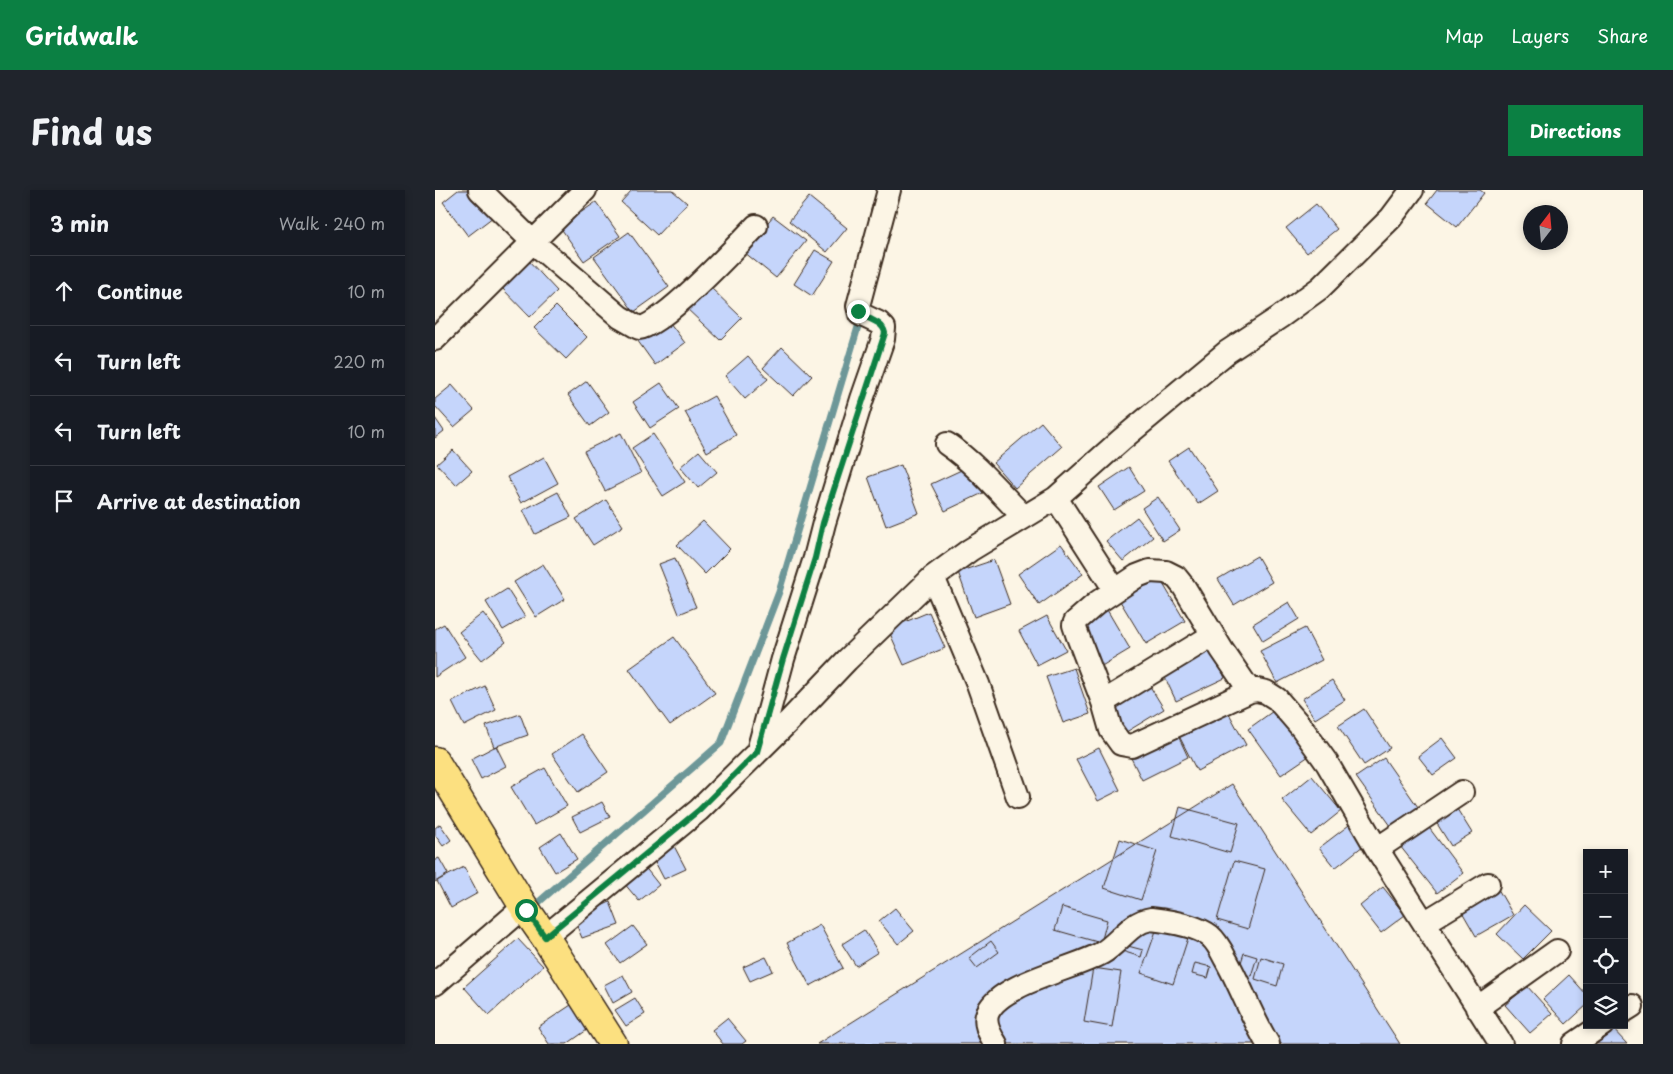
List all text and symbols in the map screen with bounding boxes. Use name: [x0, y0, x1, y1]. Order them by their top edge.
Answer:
text: Gridwalk: [25, 17, 138, 53]
text: Map: [1445, 22, 1484, 49]
text: Layers: [1512, 22, 1569, 49]
text: Share: [1597, 22, 1648, 49]
text: Find us: [30, 104, 152, 157]
button: Directions: [1508, 105, 1643, 156]
north arrow: [1523, 205, 1568, 250]
text: 3 min: [50, 207, 109, 239]
text: Walk · 240 m: [279, 211, 385, 235]
icon: ahead: [50, 277, 78, 305]
text: Continue: [97, 277, 183, 305]
text: 10 m: [348, 279, 385, 303]
route end: [847, 300, 870, 323]
icon: left: [50, 347, 78, 375]
text: Turn left: [97, 347, 181, 375]
text: 220 m: [334, 349, 385, 373]
icon: left: [50, 417, 78, 445]
text: Turn left: [97, 417, 181, 445]
text: 10 m: [348, 419, 385, 443]
icon: arrive: [50, 487, 78, 515]
text: Arrive at destination: [97, 487, 301, 515]
map controls: [1583, 849, 1628, 1029]
button: +: [1583, 849, 1628, 894]
button: −: [1583, 894, 1628, 939]
route start: [515, 899, 538, 922]
button: locate: [1583, 939, 1628, 984]
button: layers: [1583, 984, 1628, 1029]

